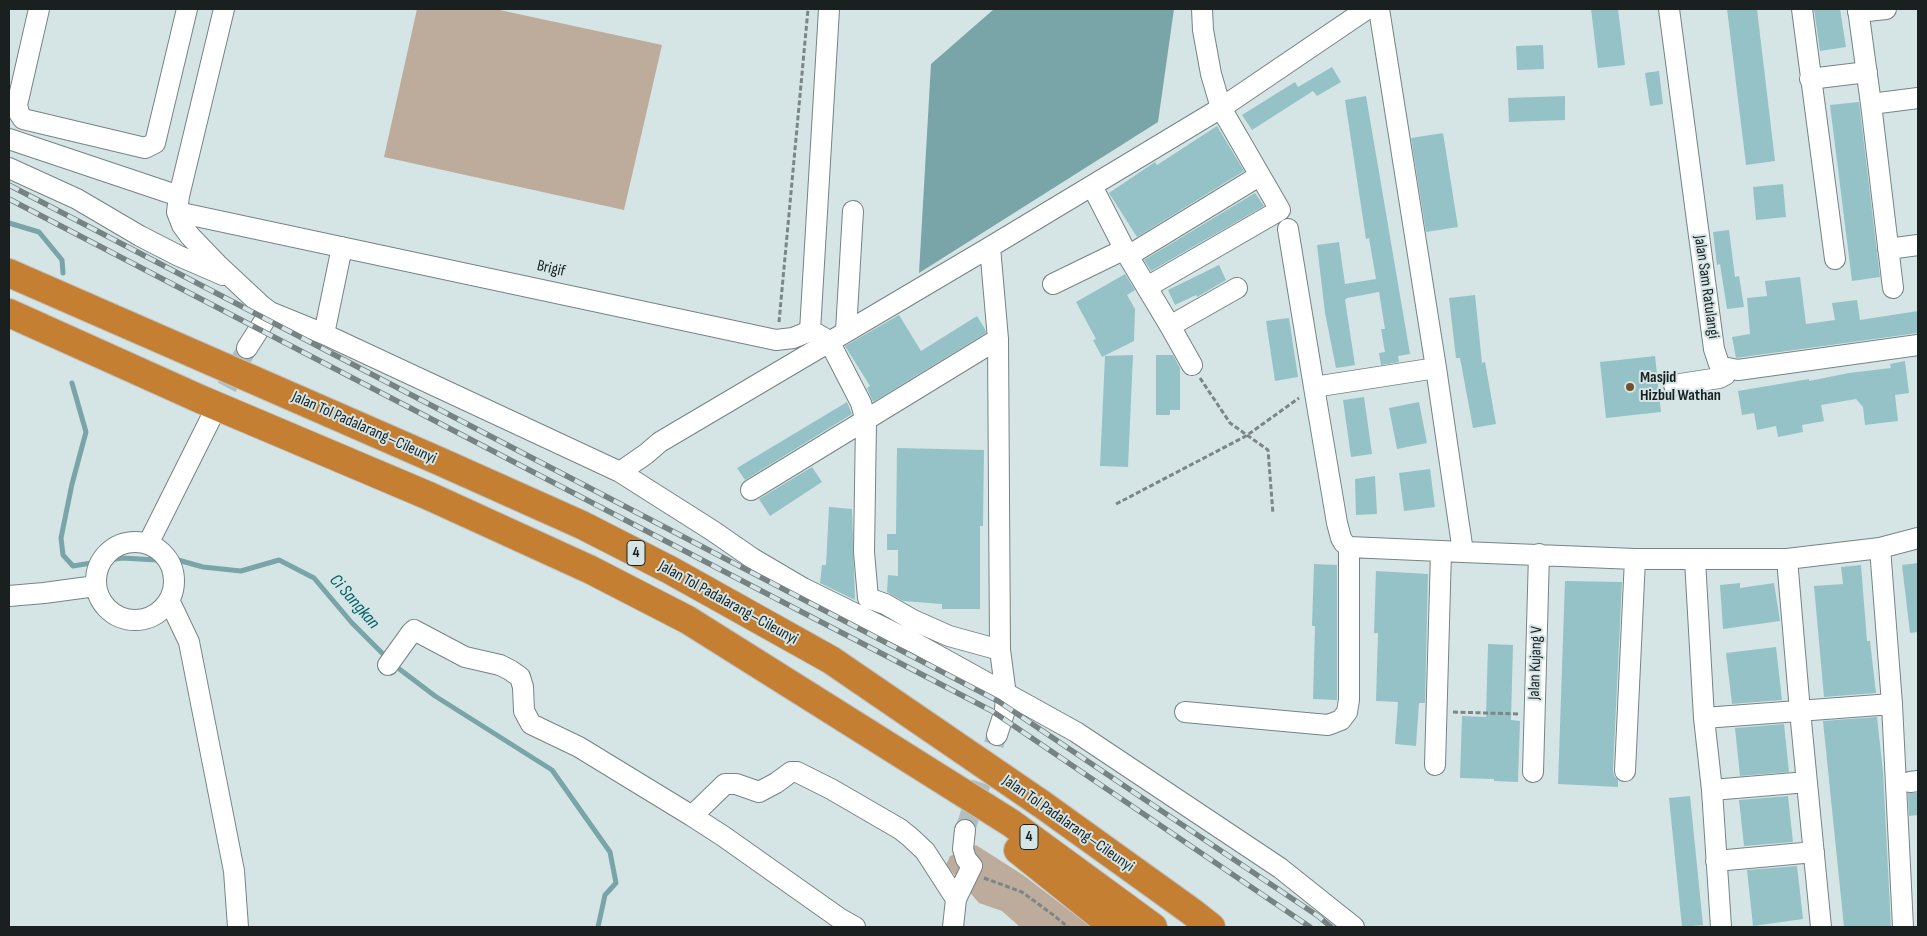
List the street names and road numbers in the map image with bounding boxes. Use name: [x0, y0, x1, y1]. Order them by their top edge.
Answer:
street label: Jalan Sam Ratulangi: [1689, 234, 1723, 340]
street label: Brigif: [535, 256, 567, 282]
street label: Jalan Tol Padalarang–Cileunyi: [289, 388, 439, 468]
road number: 4: [627, 540, 645, 566]
street label: Jalan Tol Padalarang–Cileunyi: [655, 557, 801, 649]
street label: Jalan Kujang V: [1525, 626, 1547, 700]
street label: Jalan Tol Padalarang–Cileunyi: [999, 771, 1137, 877]
road number: 4: [1020, 824, 1038, 850]

